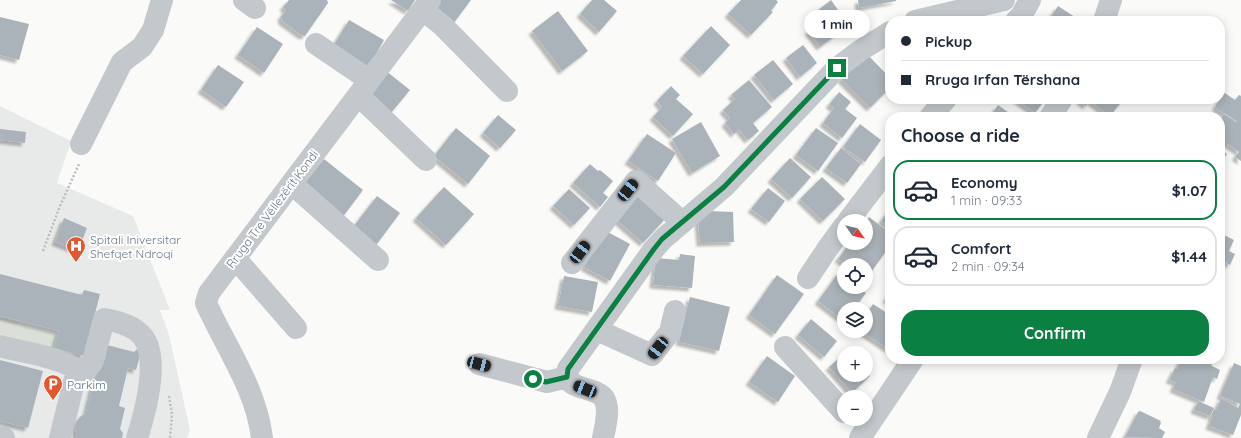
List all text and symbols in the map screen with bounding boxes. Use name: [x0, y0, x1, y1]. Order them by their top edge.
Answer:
callout: 1 min: [804, 10, 870, 38]
text: 1 min: [821, 16, 853, 32]
text: Pickup: [925, 32, 972, 51]
route end: [828, 59, 846, 77]
text: Rruga Irfan Tërshana: [925, 70, 1080, 89]
text: Choose a ride: [901, 124, 1020, 147]
street label: Rruga Tre Vëllezërit Kondi: [223, 147, 321, 271]
icon: car: [903, 172, 939, 208]
text: Economy: [951, 173, 1018, 192]
car: [616, 177, 640, 203]
text: $1.07: [1172, 181, 1207, 200]
text: 1 min · 09:33: [951, 192, 1022, 208]
north arrow: [837, 214, 873, 250]
map controls: [837, 214, 873, 426]
place label: Spitali Iniversitar Shefqet Ndroqi: [90, 232, 181, 261]
hospital icon: Spitali Iniversitar Shefqet Ndroqi: [65, 235, 87, 263]
icon: car: [903, 238, 939, 274]
car: [568, 239, 592, 265]
text: Comfort: [951, 239, 1012, 258]
text: $1.44: [1171, 247, 1207, 266]
button: locate: [837, 258, 873, 294]
text: 2 min · 09:34: [951, 258, 1025, 274]
button: layers: [837, 302, 873, 338]
button: Confirm: [901, 310, 1209, 356]
car: [646, 335, 670, 361]
button: +: [837, 346, 873, 382]
car: [466, 355, 492, 373]
route start: [524, 370, 542, 388]
parking icon: Parkim: [42, 373, 64, 401]
place label: Parkim: [67, 377, 106, 392]
car: [572, 379, 598, 399]
button: −: [837, 390, 873, 426]

